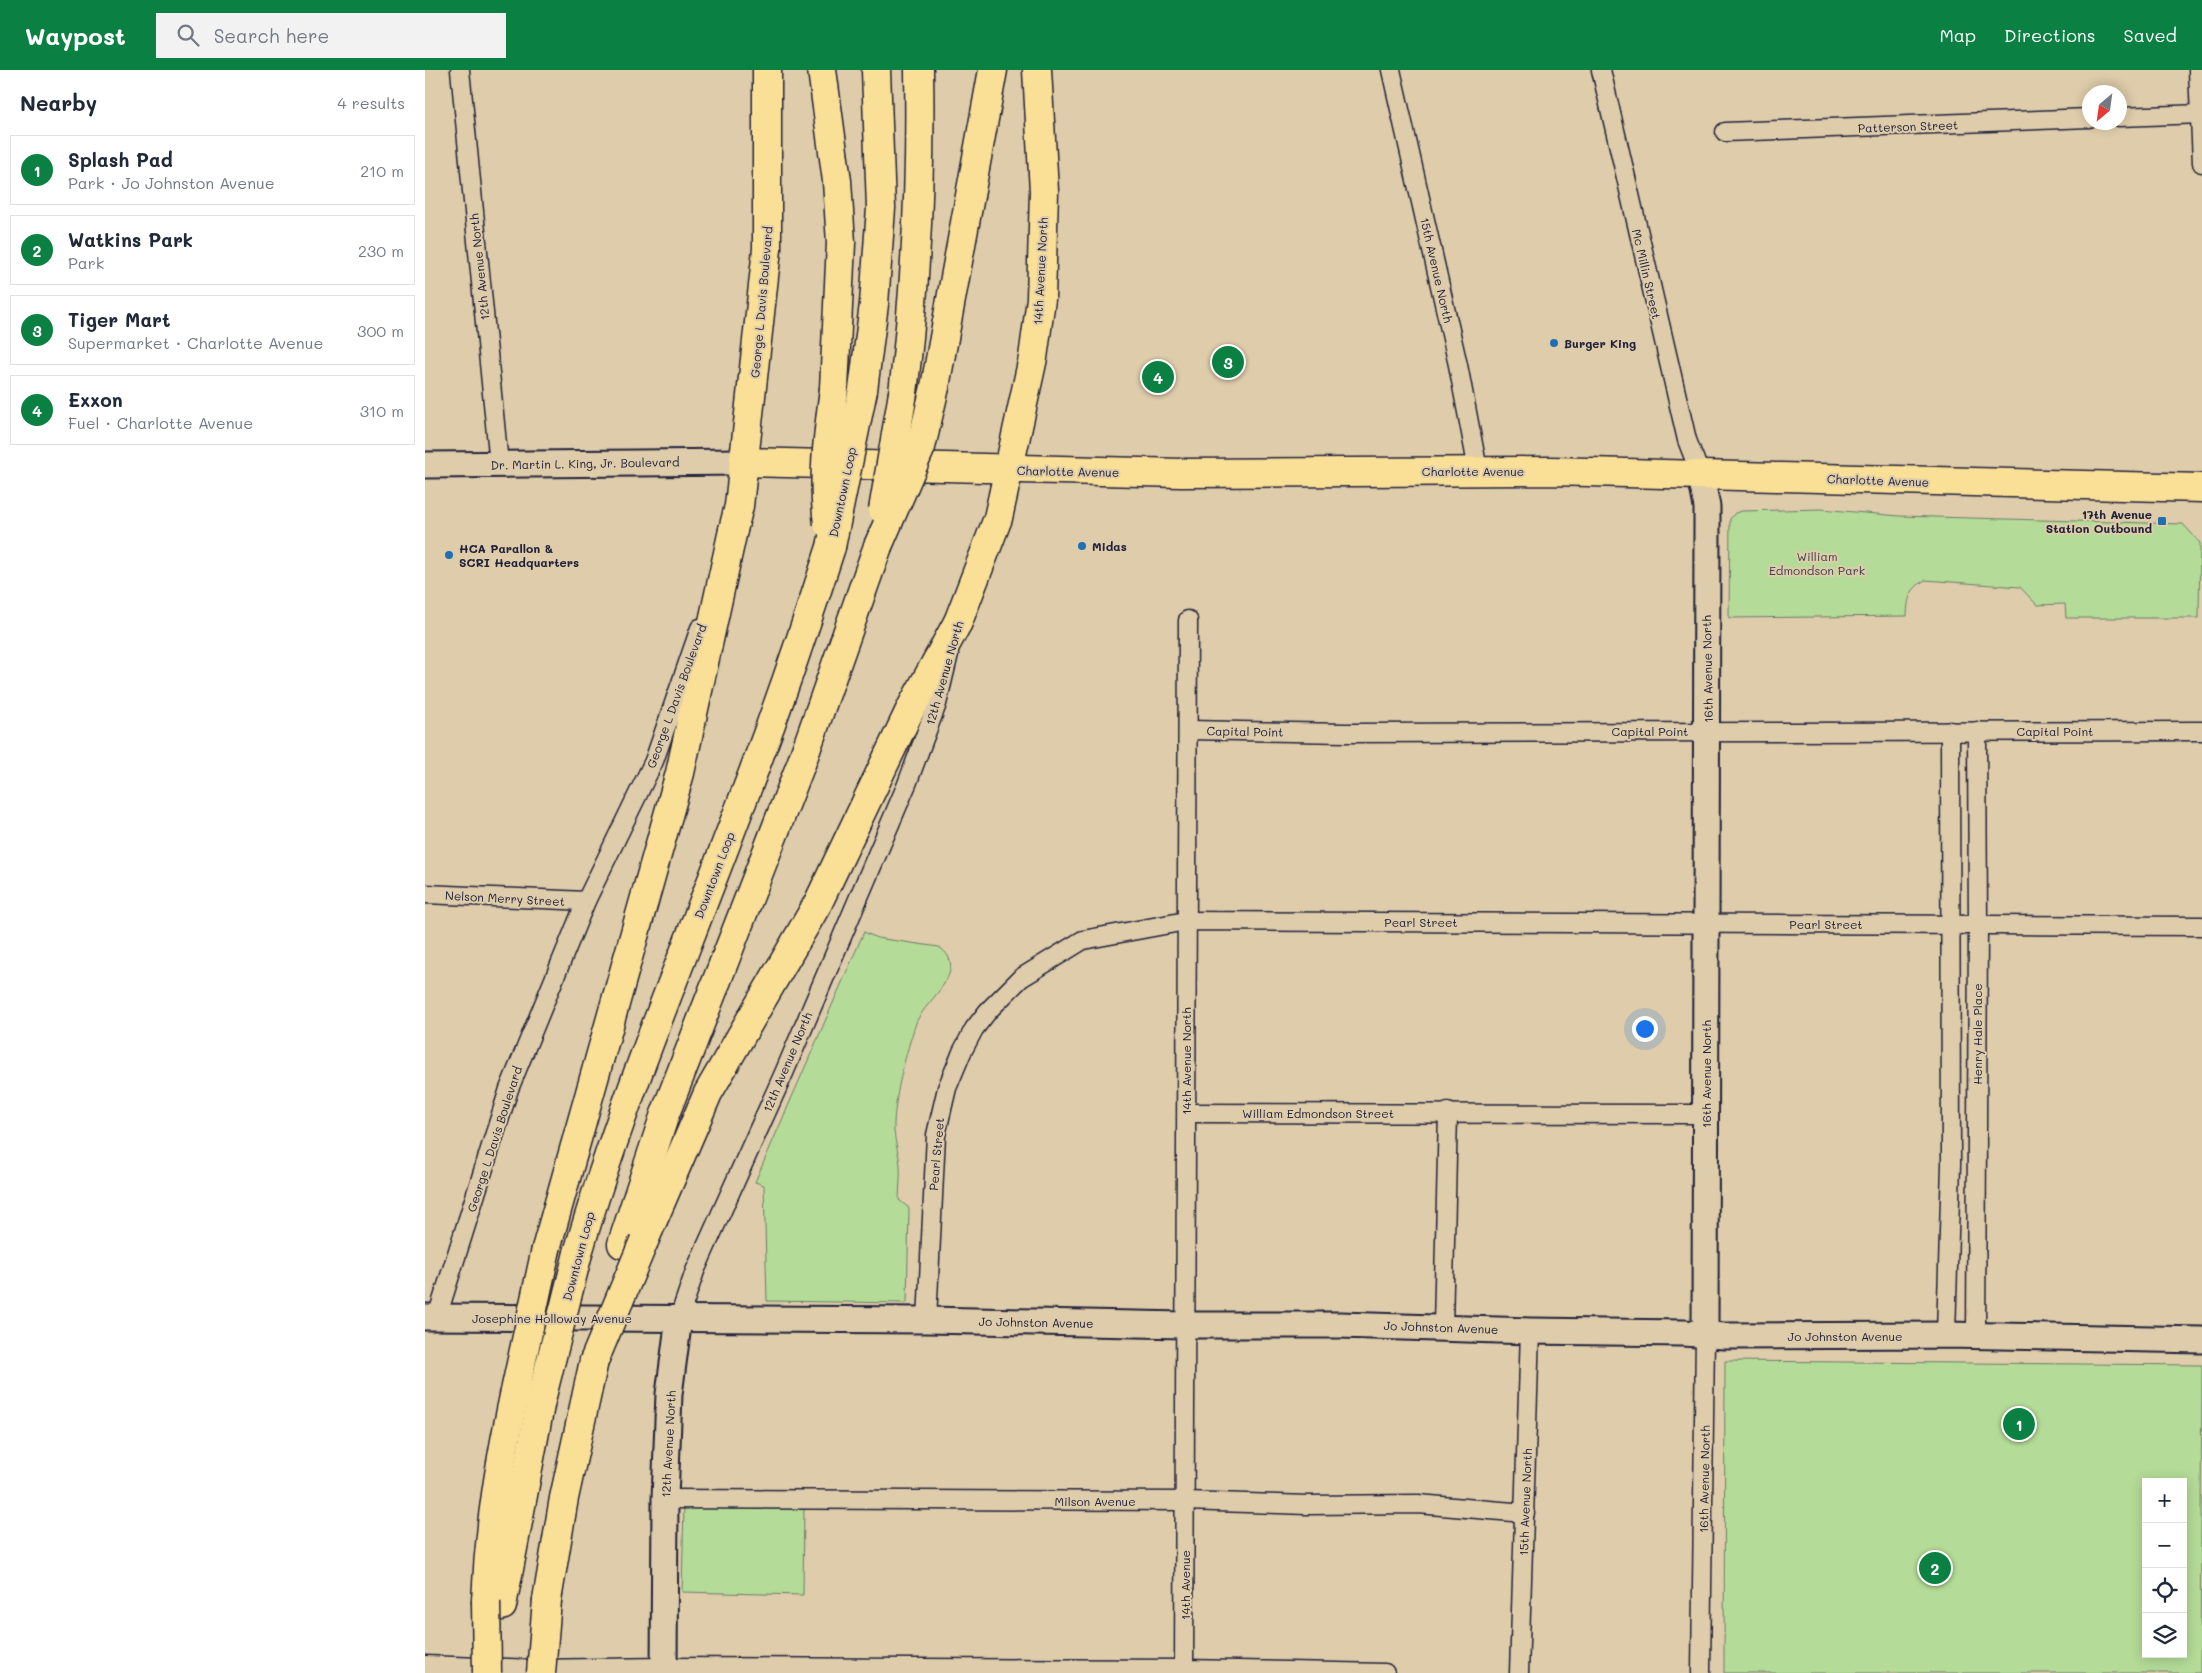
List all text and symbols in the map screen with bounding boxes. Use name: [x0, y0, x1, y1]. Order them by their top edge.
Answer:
search box: [156, 13, 506, 58]
text: Waypost: [25, 20, 126, 51]
icon: search: [174, 21, 202, 49]
text: Search here: [214, 23, 329, 48]
text: Map: [1939, 23, 1976, 47]
text: Directions: [2004, 23, 2096, 47]
text: Saved: [2124, 23, 2177, 47]
north arrow: [2082, 85, 2127, 130]
text: Nearby: [20, 89, 97, 116]
text: 4 results: [337, 92, 405, 113]
street label: Patterson Street: [1858, 116, 1958, 136]
text: Splash Pad: [68, 147, 173, 172]
text: 1: [33, 160, 41, 181]
text: 210 m: [360, 160, 404, 181]
text: Park · Jo Johnston Avenue: [68, 172, 275, 193]
street label: 12th Avenue North: [465, 213, 493, 321]
street label: 15th Avenue North: [1417, 216, 1457, 324]
street label: 14th Avenue North: [1029, 217, 1051, 325]
street label: George L Davis Boulevard: [746, 225, 776, 379]
text: Watkins Park: [68, 227, 193, 252]
street label: Mc Millin Street: [1629, 227, 1665, 321]
text: 2: [33, 240, 41, 261]
text: 230 m: [358, 240, 404, 261]
text: Park: [68, 252, 104, 273]
text: Tiger Mart: [68, 307, 170, 332]
text: 3: [32, 320, 42, 341]
text: 300 m: [357, 320, 404, 341]
text: Supermarket · Charlotte Avenue: [68, 332, 323, 353]
place label: Burger King: [1564, 335, 1636, 351]
marker: Burger King: [1548, 337, 1560, 349]
pin: 3: [1212, 343, 1244, 381]
pin: 4: [1142, 358, 1174, 396]
text: Exxon: [68, 387, 123, 412]
text: 4: [32, 400, 42, 421]
text: 310 m: [360, 400, 404, 421]
text: Fuel · Charlotte Avenue: [68, 412, 253, 433]
street label: Downtown Loop: [825, 446, 859, 538]
street label: Dr. Martin L. King, Jr. Boulevard: [490, 453, 680, 473]
street label: Charlotte Avenue: [1017, 462, 1119, 480]
street label: Charlotte Avenue: [1422, 463, 1524, 479]
street label: Charlotte Avenue: [1827, 470, 1929, 490]
place label: 17th Avenue Station Outbound: [2046, 506, 2152, 536]
marker: 17th Avenue Station Outbound: [2156, 515, 2168, 527]
place label: Midas: [1092, 538, 1127, 554]
place label: HCA Parallon & SCRI Headquarters: [459, 540, 579, 570]
marker: Midas: [1076, 540, 1088, 552]
park label: William Edmondson Park: [1769, 548, 1865, 578]
marker: HCA Parallon & SCRI Headquarters: [443, 549, 455, 561]
street label: 16th Avenue North: [1698, 615, 1716, 723]
street label: 12th Avenue North: [922, 619, 967, 727]
street label: George L Davis Boulevard: [642, 621, 710, 770]
street label: Capital Point: [1206, 722, 1284, 740]
street label: Capital Point: [1612, 723, 1688, 739]
street label: Capital Point: [2017, 723, 2093, 739]
street label: Downtown Loop: [690, 829, 738, 921]
street label: Nelson Merry Street: [445, 887, 565, 909]
street label: Pearl Street: [1384, 914, 1458, 930]
street label: Pearl Street: [1789, 916, 1863, 932]
street label: Henry Hale Place: [1969, 983, 1985, 1085]
street label: 14th Avenue North: [1178, 1007, 1194, 1115]
street label: 12th Avenue North: [759, 1009, 815, 1115]
your location: [1632, 1016, 1658, 1042]
street label: 16th Avenue North: [1698, 1020, 1714, 1128]
street label: George L Davis Boulevard: [463, 1064, 525, 1214]
street label: William Edmondson Street: [1242, 1105, 1394, 1121]
street label: Pearl Street: [925, 1117, 947, 1191]
street label: Downtown Loop: [558, 1210, 598, 1302]
street label: Josephine Holloway Avenue: [472, 1310, 632, 1326]
street label: Jo Johnston Avenue: [978, 1313, 1094, 1331]
street label: Jo Johnston Avenue: [1383, 1317, 1499, 1337]
street label: Jo Johnston Avenue: [1788, 1328, 1902, 1344]
street label: 12th Avenue North: [657, 1390, 679, 1498]
pin: 1: [2003, 1405, 2035, 1443]
street label: 16th Avenue North: [1695, 1425, 1713, 1533]
street label: 15th Avenue North: [1515, 1448, 1535, 1556]
map controls: [2142, 1478, 2187, 1658]
button: +: [2142, 1478, 2187, 1523]
street label: Milson Avenue: [1054, 1493, 1136, 1509]
button: −: [2142, 1523, 2187, 1568]
pin: 2: [1919, 1549, 1951, 1587]
street label: 14th Avenue: [1177, 1550, 1193, 1620]
button: locate: [2142, 1568, 2187, 1613]
button: layers: [2142, 1613, 2187, 1658]

